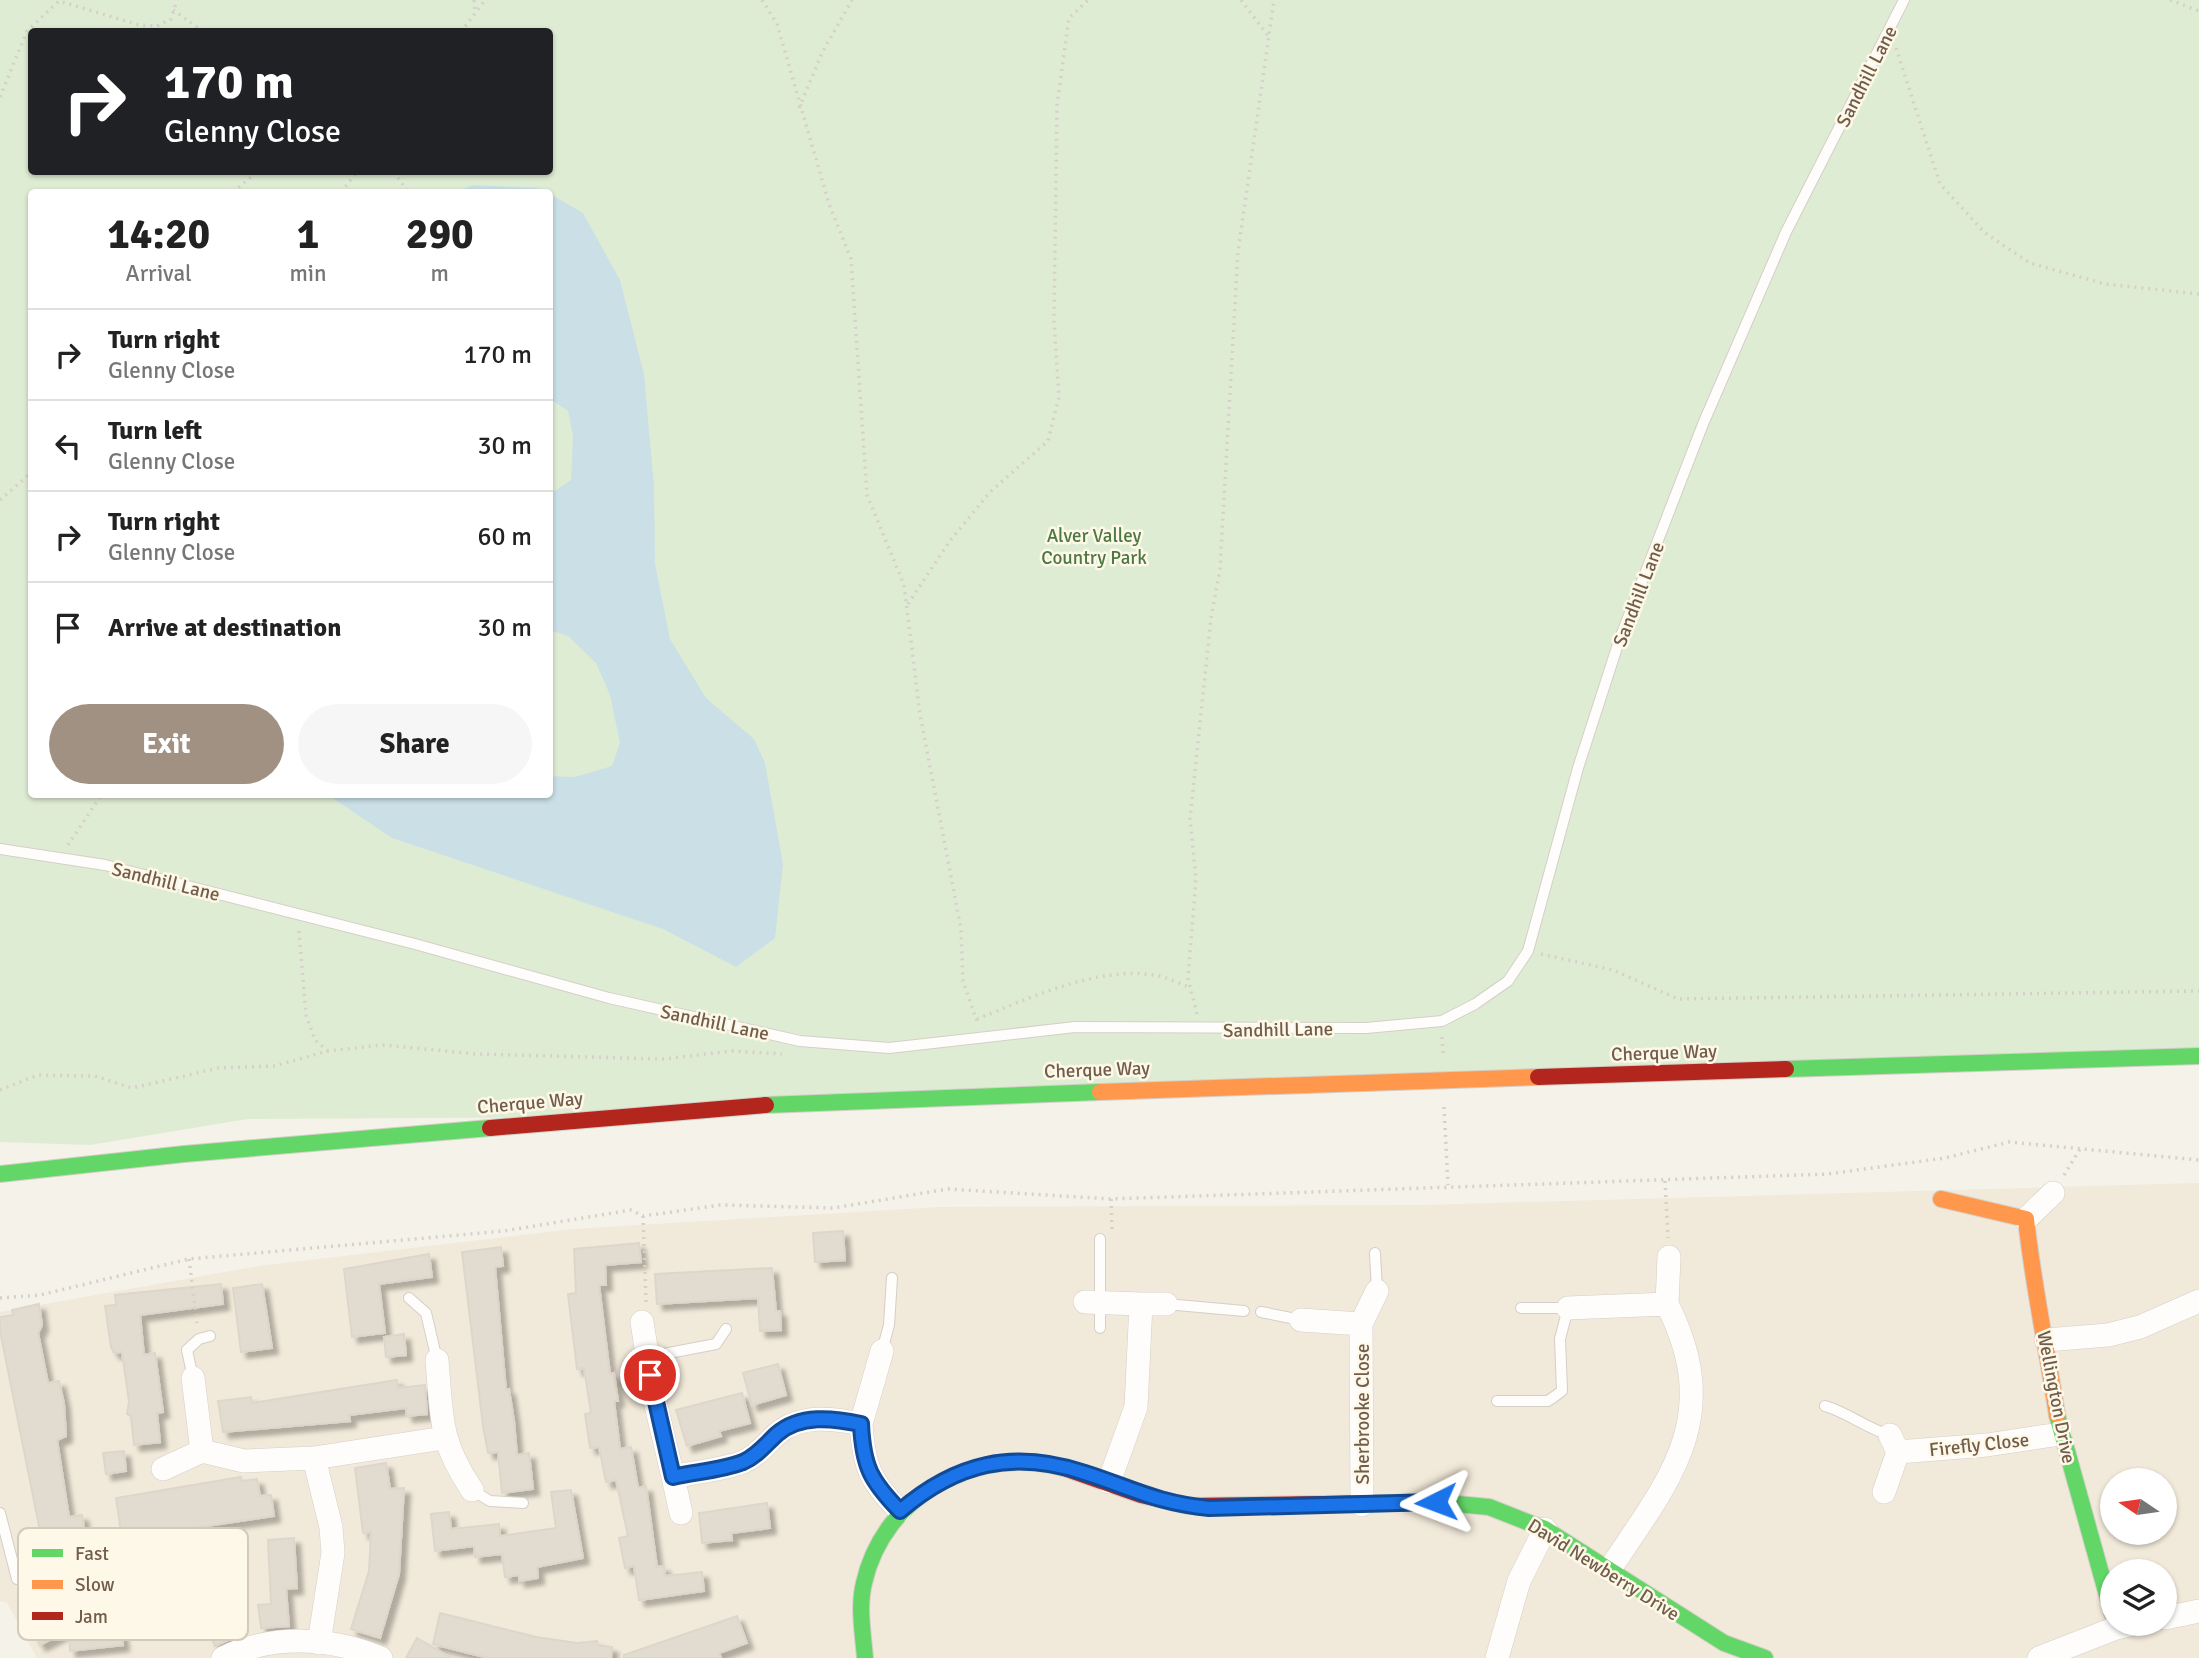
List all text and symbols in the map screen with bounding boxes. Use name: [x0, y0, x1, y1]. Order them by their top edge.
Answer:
street label: Sandhill Lane: [1831, 22, 1903, 131]
text: 170 m: [164, 52, 294, 112]
icon: right: [49, 56, 140, 147]
text: Glenny Close: [164, 112, 341, 151]
text: 14:20: [107, 209, 210, 260]
text: 1: [297, 209, 319, 260]
text: 290: [406, 209, 474, 260]
text: Arrival: [126, 259, 192, 288]
text: min: [289, 259, 327, 288]
text: m: [431, 259, 449, 288]
text: Turn right: [108, 324, 220, 356]
icon: right: [49, 336, 87, 374]
text: 170 m: [463, 339, 532, 371]
text: Glenny Close: [108, 356, 235, 385]
text: Turn left: [108, 415, 202, 447]
icon: left: [49, 427, 87, 465]
text: 30 m: [477, 430, 532, 462]
text: Glenny Close: [108, 447, 235, 476]
text: Turn right: [108, 506, 220, 538]
icon: right: [49, 518, 87, 556]
text: 60 m: [477, 521, 532, 553]
park label: Alver Valley Country Park: [1041, 524, 1147, 570]
text: Glenny Close: [108, 538, 235, 567]
street label: Sandhill Lane: [1608, 538, 1670, 650]
icon: arrive: [49, 609, 87, 647]
text: Arrive at destination: [108, 612, 341, 644]
text: 30 m: [477, 612, 532, 644]
button: Exit: [49, 704, 284, 784]
button: Share: [298, 704, 532, 784]
street label: Sandhill Lane: [109, 857, 222, 907]
street label: Sandhill Lane: [658, 1000, 771, 1046]
street label: Sandhill Lane: [1223, 1017, 1333, 1043]
street label: Cherque Way: [1611, 1039, 1718, 1067]
street label: Cherque Way: [1044, 1056, 1151, 1084]
street label: Cherque Way: [476, 1086, 584, 1120]
street label: Wellington Drive: [2031, 1329, 2081, 1466]
street label: Sherbrooke Close: [1351, 1343, 1375, 1485]
pin: [620, 1345, 680, 1405]
icon: arrive: [631, 1356, 669, 1394]
street label: Firefly Close: [1928, 1428, 2030, 1462]
position arrow: [1399, 1465, 1473, 1539]
north arrow: [2100, 1468, 2177, 1545]
map controls: [2100, 1468, 2177, 1636]
street label: David Newberry Drive: [1523, 1513, 1684, 1626]
legend: [18, 1528, 248, 1640]
text: Fast: [75, 1542, 109, 1566]
button: layers: [2100, 1559, 2177, 1636]
text: Slow: [75, 1573, 115, 1597]
text: Jam: [75, 1605, 108, 1629]

